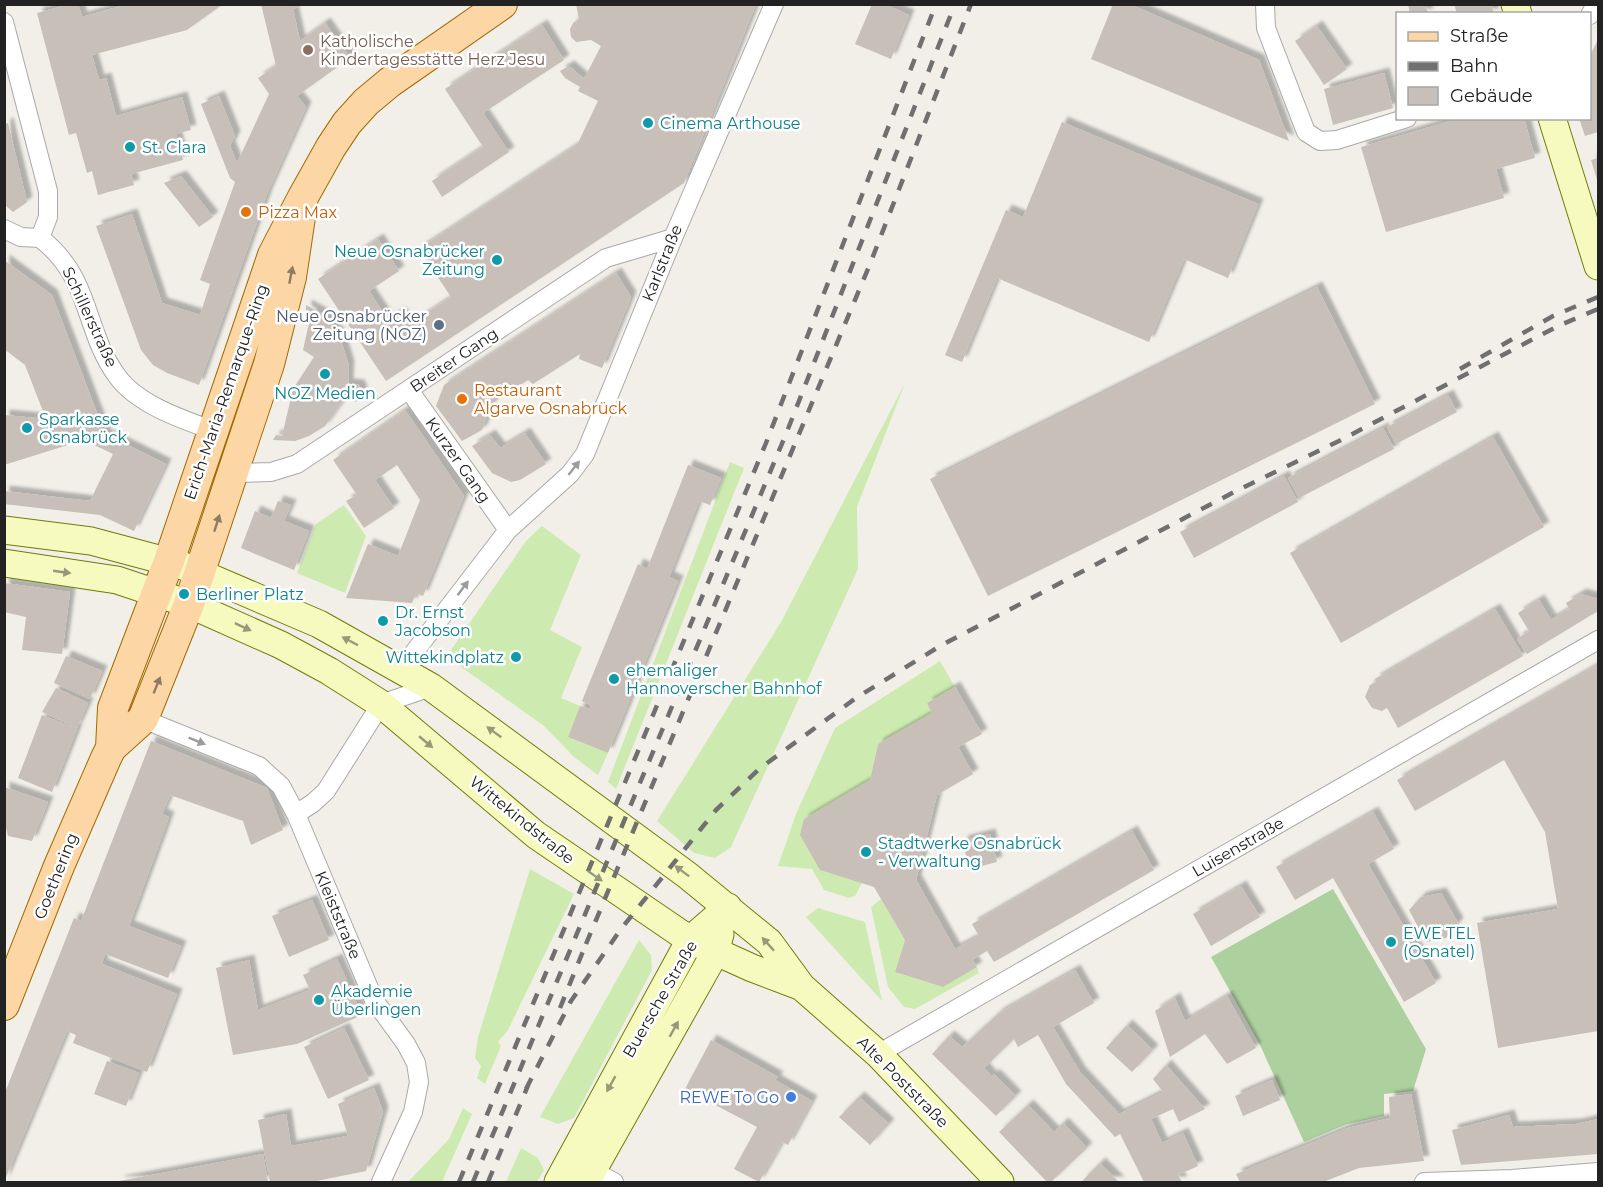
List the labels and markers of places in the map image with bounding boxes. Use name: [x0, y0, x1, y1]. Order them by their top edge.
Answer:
place label: Katholische Kindertagesstätte Herz Jesu: [320, 32, 545, 69]
marker: Katholische Kindertagesstätte Herz Jesu: [301, 43, 315, 57]
place label: Cinema Arthouse: [660, 114, 800, 133]
marker: Cinema Arthouse: [641, 116, 655, 130]
place label: St. Clara: [142, 138, 206, 157]
marker: St. Clara: [123, 140, 137, 154]
place label: Pizza Max: [258, 203, 337, 222]
marker: Pizza Max: [239, 205, 253, 219]
place label: Neue Osnabrücker Zeitung: [334, 242, 485, 279]
marker: Neue Osnabrücker Zeitung: [490, 253, 504, 267]
place label: Neue Osnabrücker Zeitung (NOZ): [276, 307, 427, 344]
marker: Neue Osnabrücker Zeitung (NOZ): [432, 318, 446, 332]
marker: NOZ Medien: [318, 367, 332, 381]
place label: Restaurant Algarve Osnabrück: [474, 381, 628, 418]
place label: NOZ Medien: [274, 384, 376, 403]
marker: Restaurant Algarve Osnabrück: [455, 392, 469, 406]
place label: Sparkasse Osnabrück: [39, 410, 127, 447]
marker: Sparkasse Osnabrück: [20, 421, 34, 435]
place label: Berliner Platz: [196, 585, 304, 604]
marker: Berliner Platz: [177, 587, 191, 601]
place label: Dr. Ernst Jacobson: [394, 603, 471, 640]
marker: Dr. Ernst Jacobson: [376, 614, 390, 628]
place label: Wittekindplatz: [385, 648, 504, 667]
marker: Wittekindplatz: [509, 650, 523, 664]
place label: ehemaliger Hannoverscher Bahnhof: [626, 661, 822, 698]
marker: ehemaliger Hannoverscher Bahnhof: [607, 672, 621, 686]
place label: Stadtwerke Osnabrück - Verwaltung: [878, 834, 1062, 871]
marker: Stadtwerke Osnabrück - Verwaltung: [859, 845, 873, 859]
place label: EWE TEL (Osnatel): [1403, 924, 1476, 961]
marker: EWE TEL (Osnatel): [1384, 935, 1398, 949]
place label: Akademie Überlingen: [331, 982, 421, 1019]
marker: Akademie Überlingen: [312, 993, 326, 1007]
place label: REWE To Go: [680, 1088, 779, 1107]
marker: REWE To Go: [784, 1090, 798, 1104]

